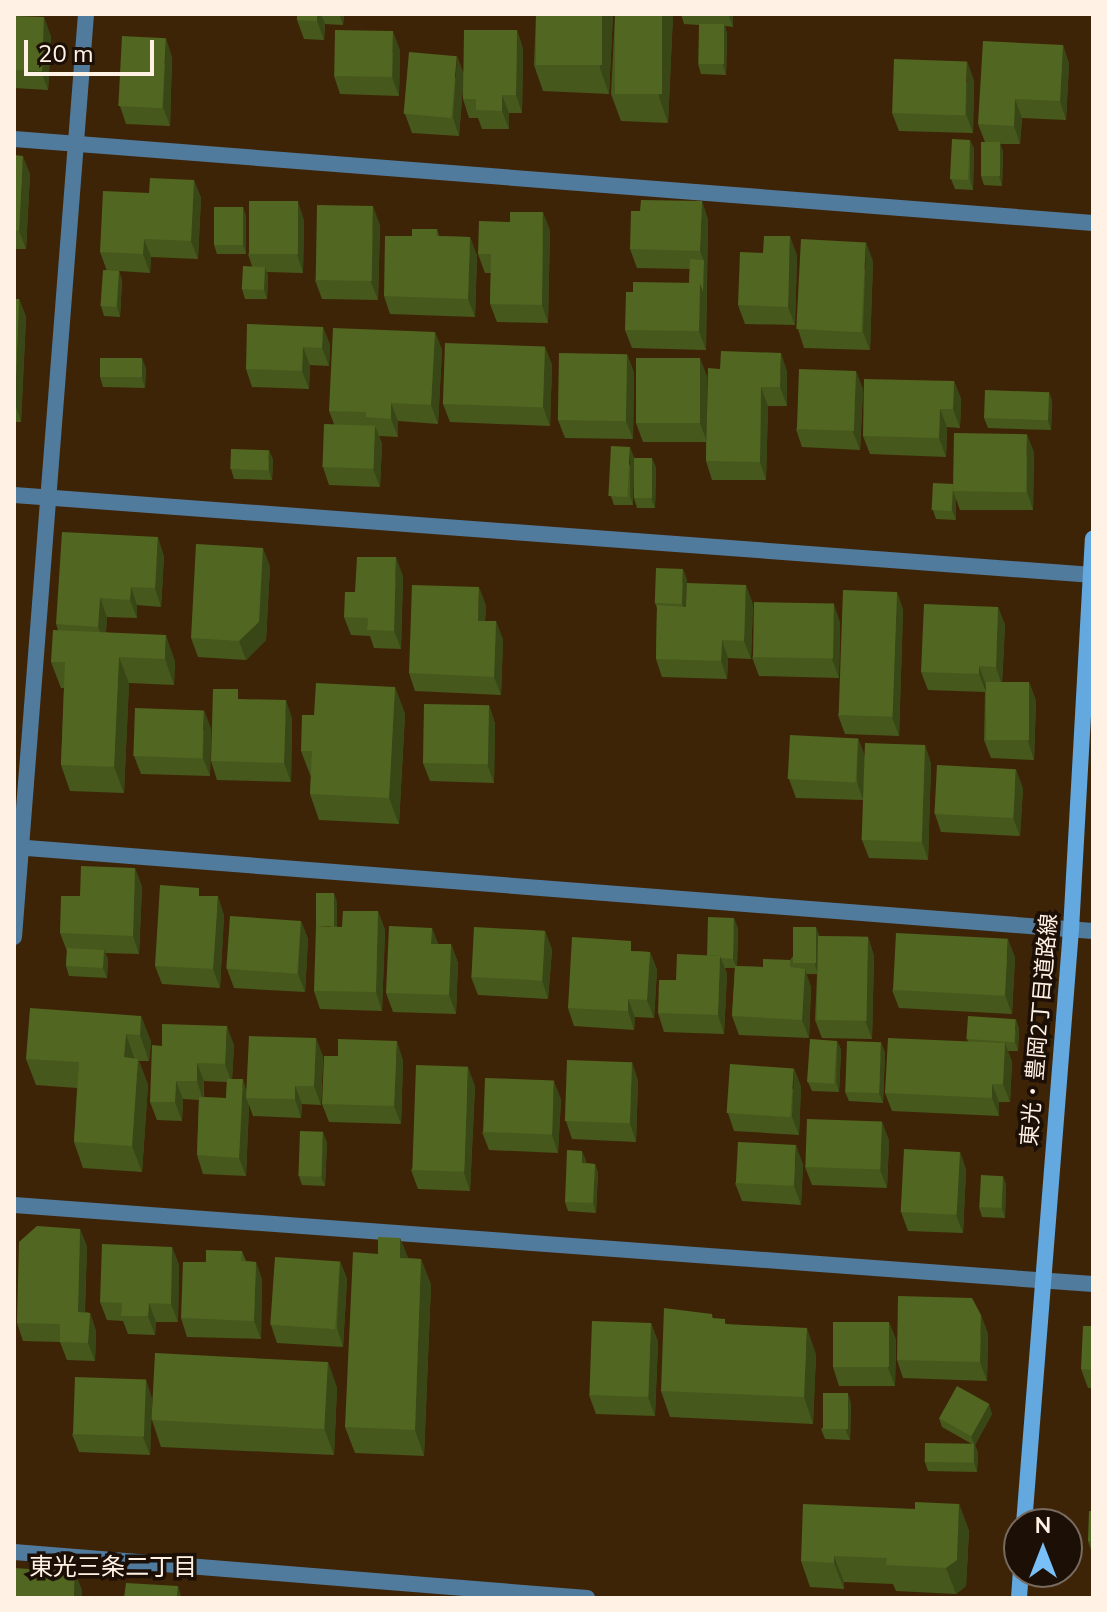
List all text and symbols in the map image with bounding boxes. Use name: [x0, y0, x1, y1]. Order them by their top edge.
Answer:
scale bar: [28, 24, 158, 74]
text: 20 m: [38, 38, 94, 70]
street label: 東光・豊岡2丁目道路線: [1017, 913, 1063, 1147]
north arrow: [1003, 1508, 1083, 1588]
text: N: [1035, 1511, 1051, 1541]
district label: 東光三条二丁目: [29, 1554, 197, 1582]

